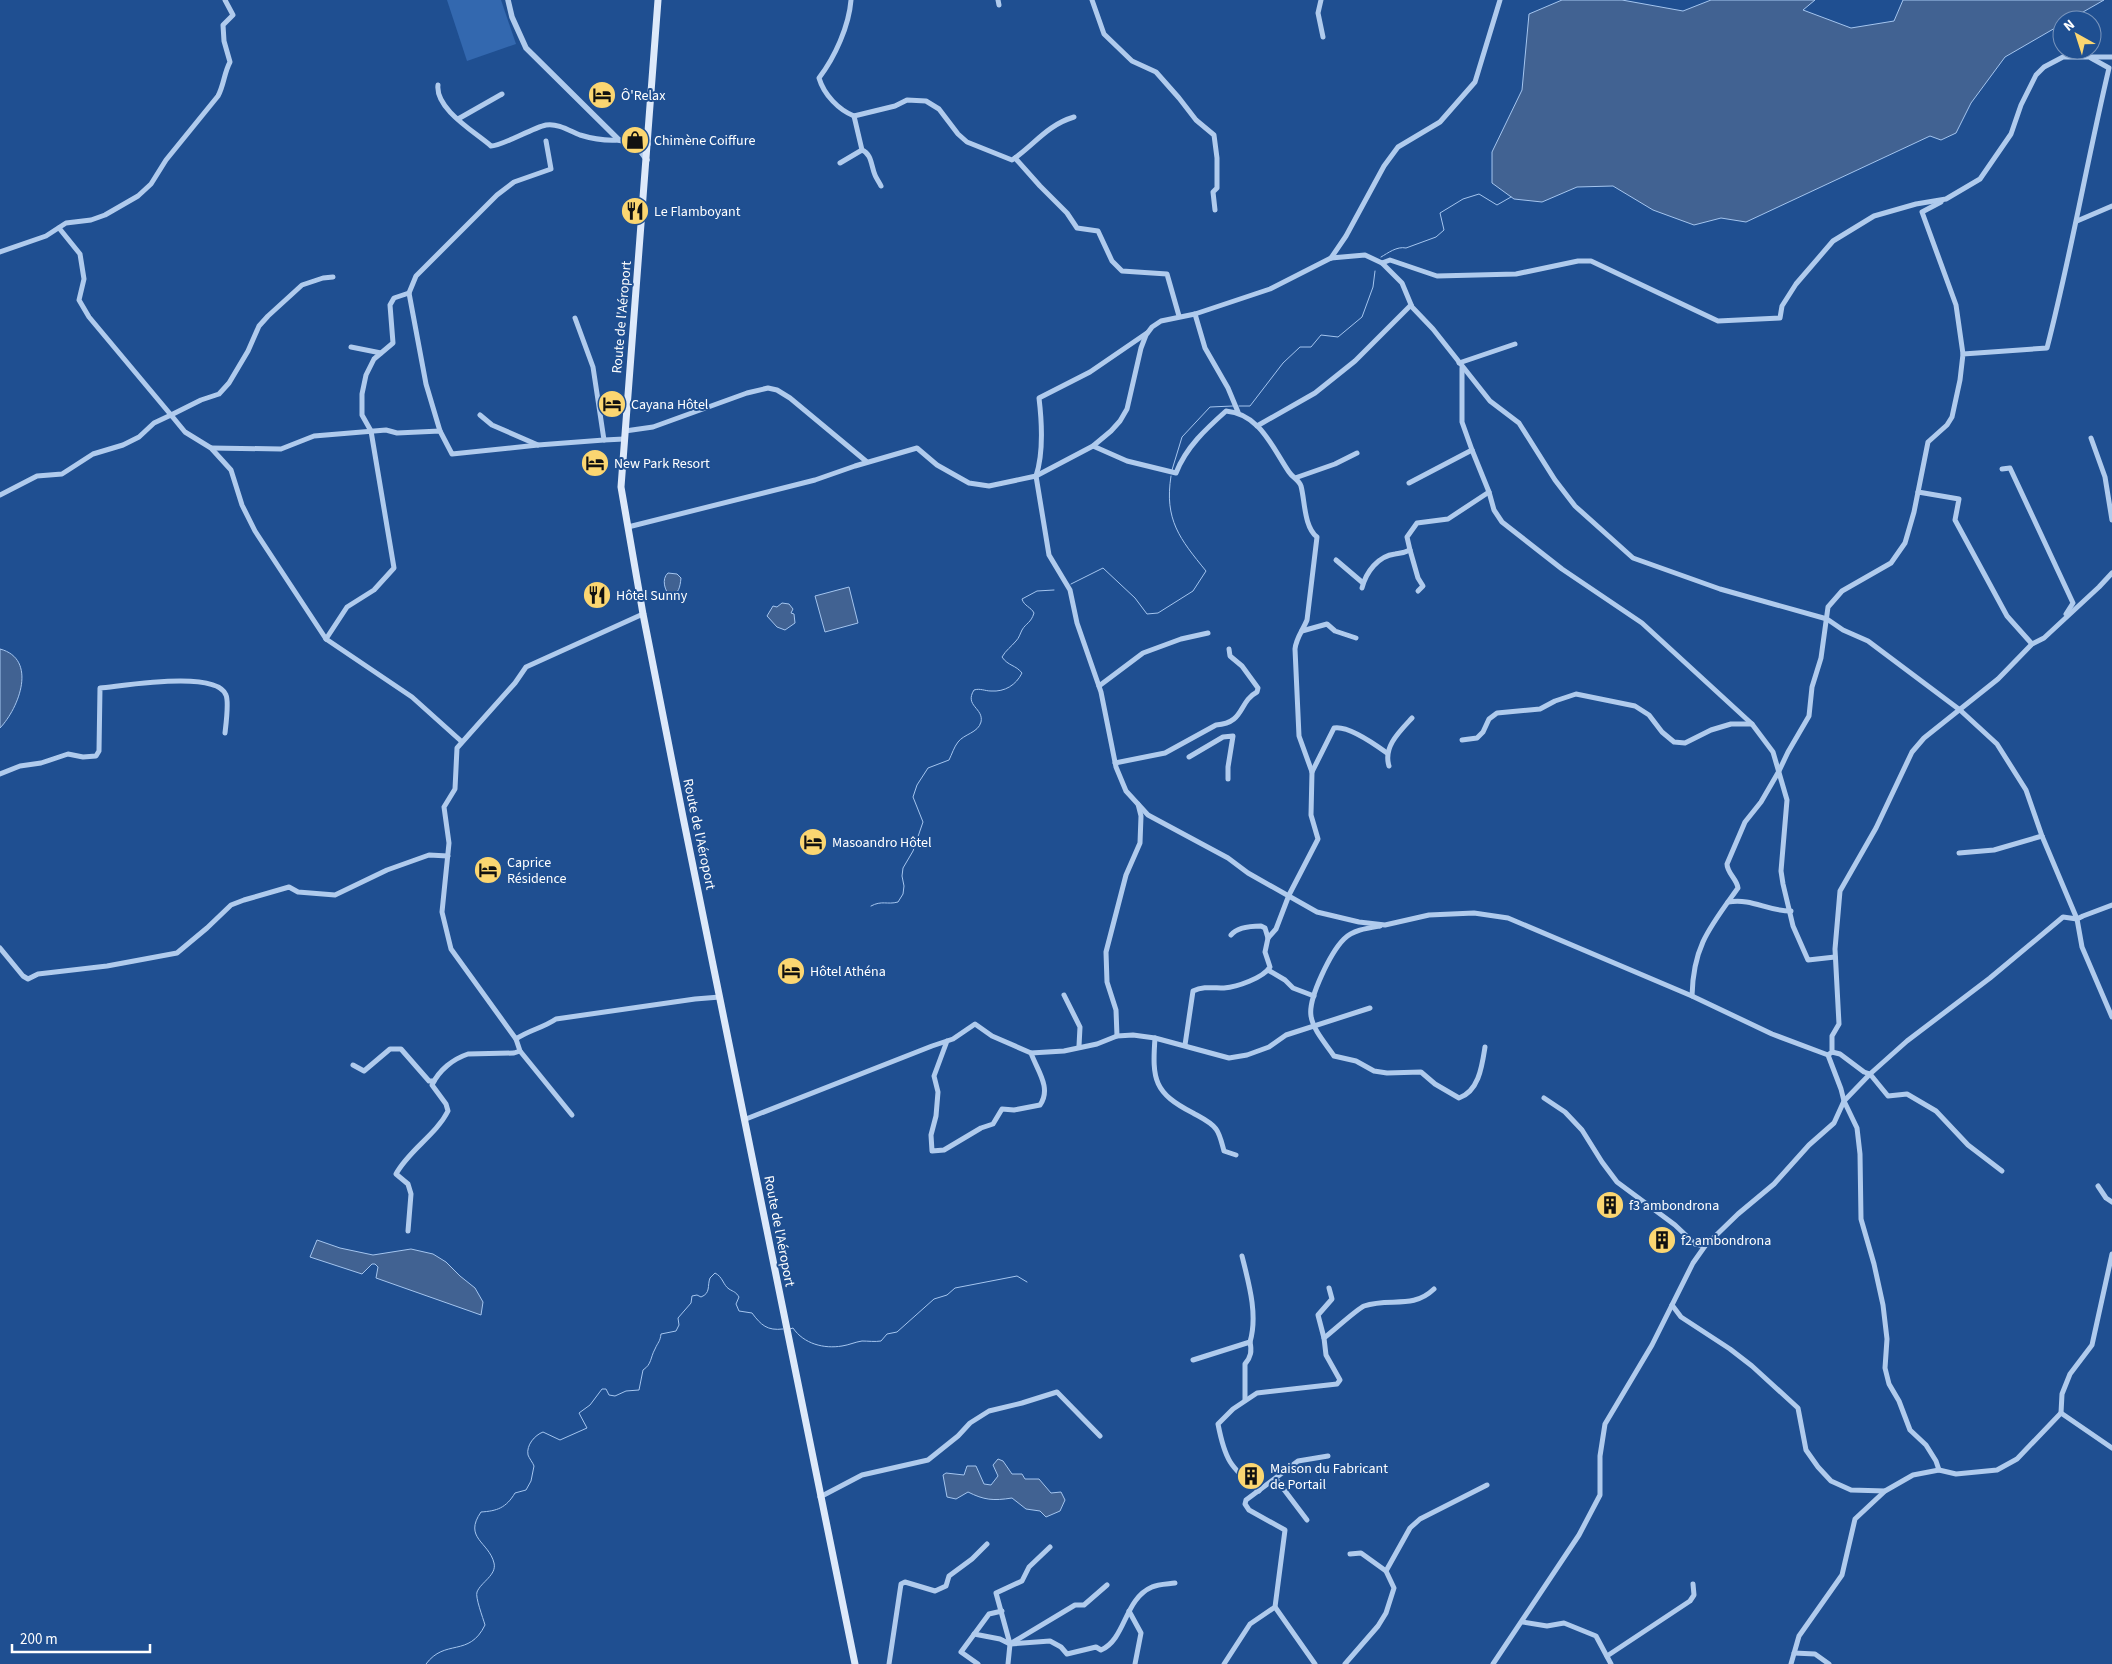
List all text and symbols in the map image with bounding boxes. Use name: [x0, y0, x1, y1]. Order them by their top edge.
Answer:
north arrow: [2052, 10, 2102, 60]
text: N: [2060, 15, 2079, 36]
hotel icon: Ô'Relax: [587, 80, 617, 110]
place label: Ô'Relax: [621, 86, 666, 106]
shop icon: Chimène Coiffure: [620, 125, 650, 155]
place label: Chimène Coiffure: [654, 131, 755, 151]
restaurant icon: Le Flamboyant: [620, 196, 650, 226]
place label: Le Flamboyant: [654, 202, 741, 222]
street label: Route de l'Aéroport: [607, 260, 637, 374]
hotel icon: Cayana Hôtel: [597, 389, 627, 419]
place label: Cayana Hôtel: [631, 395, 709, 415]
hotel icon: New Park Resort: [580, 448, 610, 478]
place label: New Park Resort: [614, 454, 710, 474]
restaurant icon: Hôtel Sunny: [582, 580, 612, 610]
place label: Hôtel Sunny: [616, 586, 688, 606]
street label: Route de l'Aéroport: [678, 777, 721, 892]
hotel icon: Masoandro Hôtel: [798, 827, 828, 857]
place label: Masoandro Hôtel: [832, 833, 932, 853]
place label: Caprice Résidence: [507, 853, 567, 889]
hotel icon: Caprice Résidence: [473, 855, 503, 885]
hotel icon: Hôtel Athéna: [776, 956, 806, 986]
place label: Hôtel Athéna: [810, 962, 886, 982]
street label: Route de l'Aéroport: [758, 1174, 800, 1289]
building icon: f3 ambondrona: [1595, 1190, 1625, 1220]
place label: f3 ambondrona: [1629, 1196, 1719, 1216]
building icon: f2 ambondrona: [1647, 1225, 1677, 1255]
place label: f2 ambondrona: [1681, 1231, 1771, 1251]
place label: Maison du Fabricant de Portail: [1270, 1459, 1388, 1495]
building icon: Maison du Fabricant de Portail: [1236, 1461, 1266, 1491]
scale bar: [12, 1622, 150, 1654]
text: 200 m: [20, 1629, 58, 1650]

